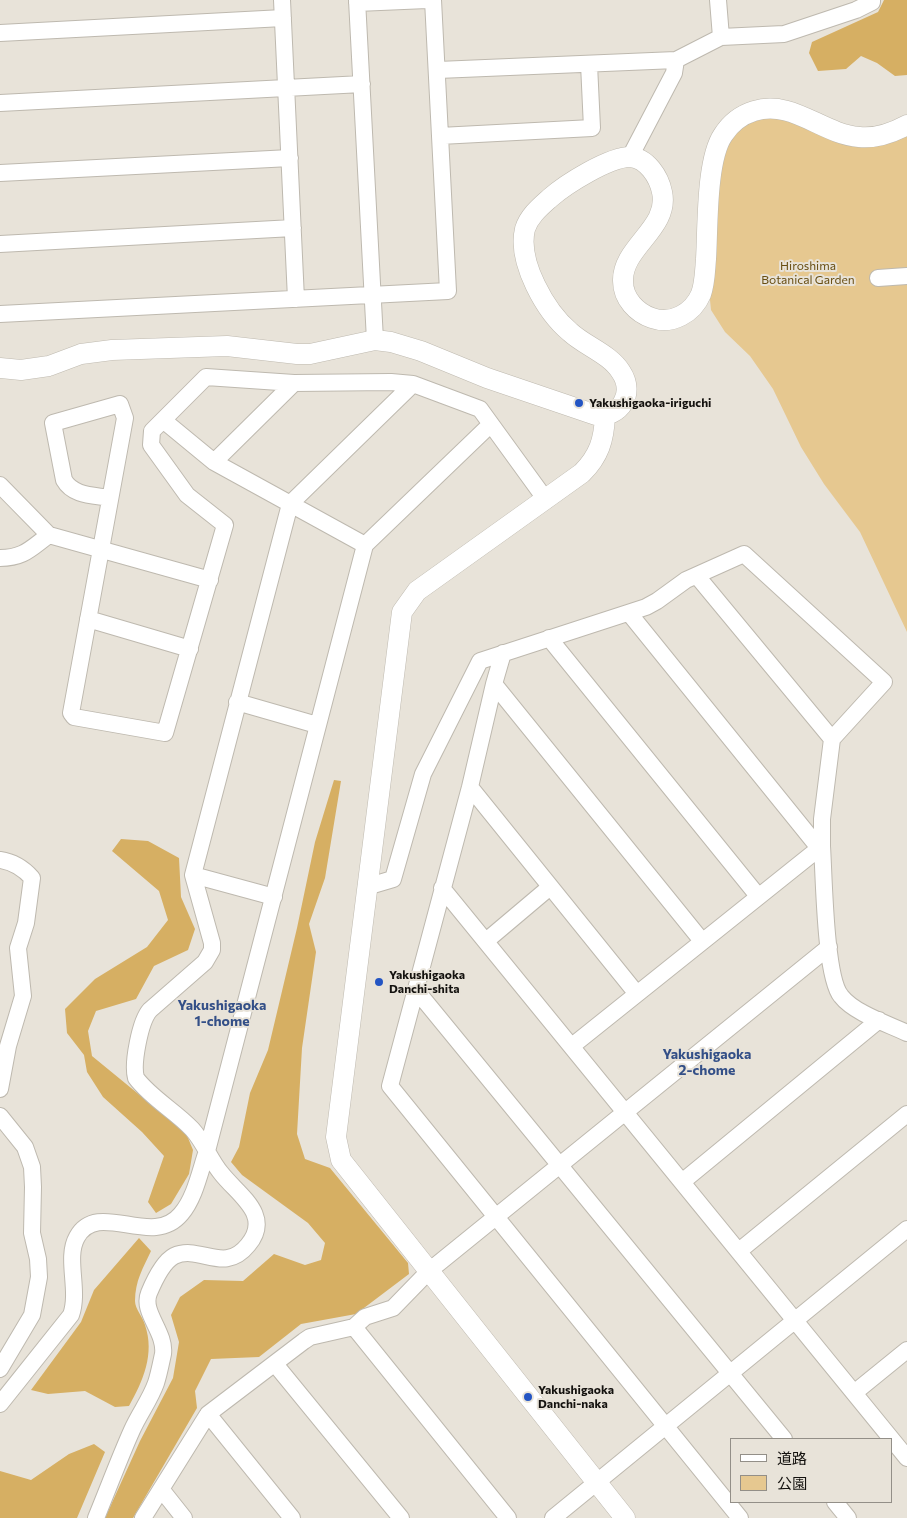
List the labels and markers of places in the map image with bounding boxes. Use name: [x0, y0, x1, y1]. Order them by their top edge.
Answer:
place label: Yakushigaoka-iriguchi: [589, 396, 711, 410]
marker: Yakushigaoka-iriguchi: [573, 397, 585, 409]
place label: Yakushigaoka Danchi-shita: [389, 968, 465, 996]
marker: Yakushigaoka Danchi-shita: [373, 976, 385, 988]
place label: Yakushigaoka Danchi-naka: [538, 1383, 614, 1411]
marker: Yakushigaoka Danchi-naka: [522, 1391, 534, 1403]

